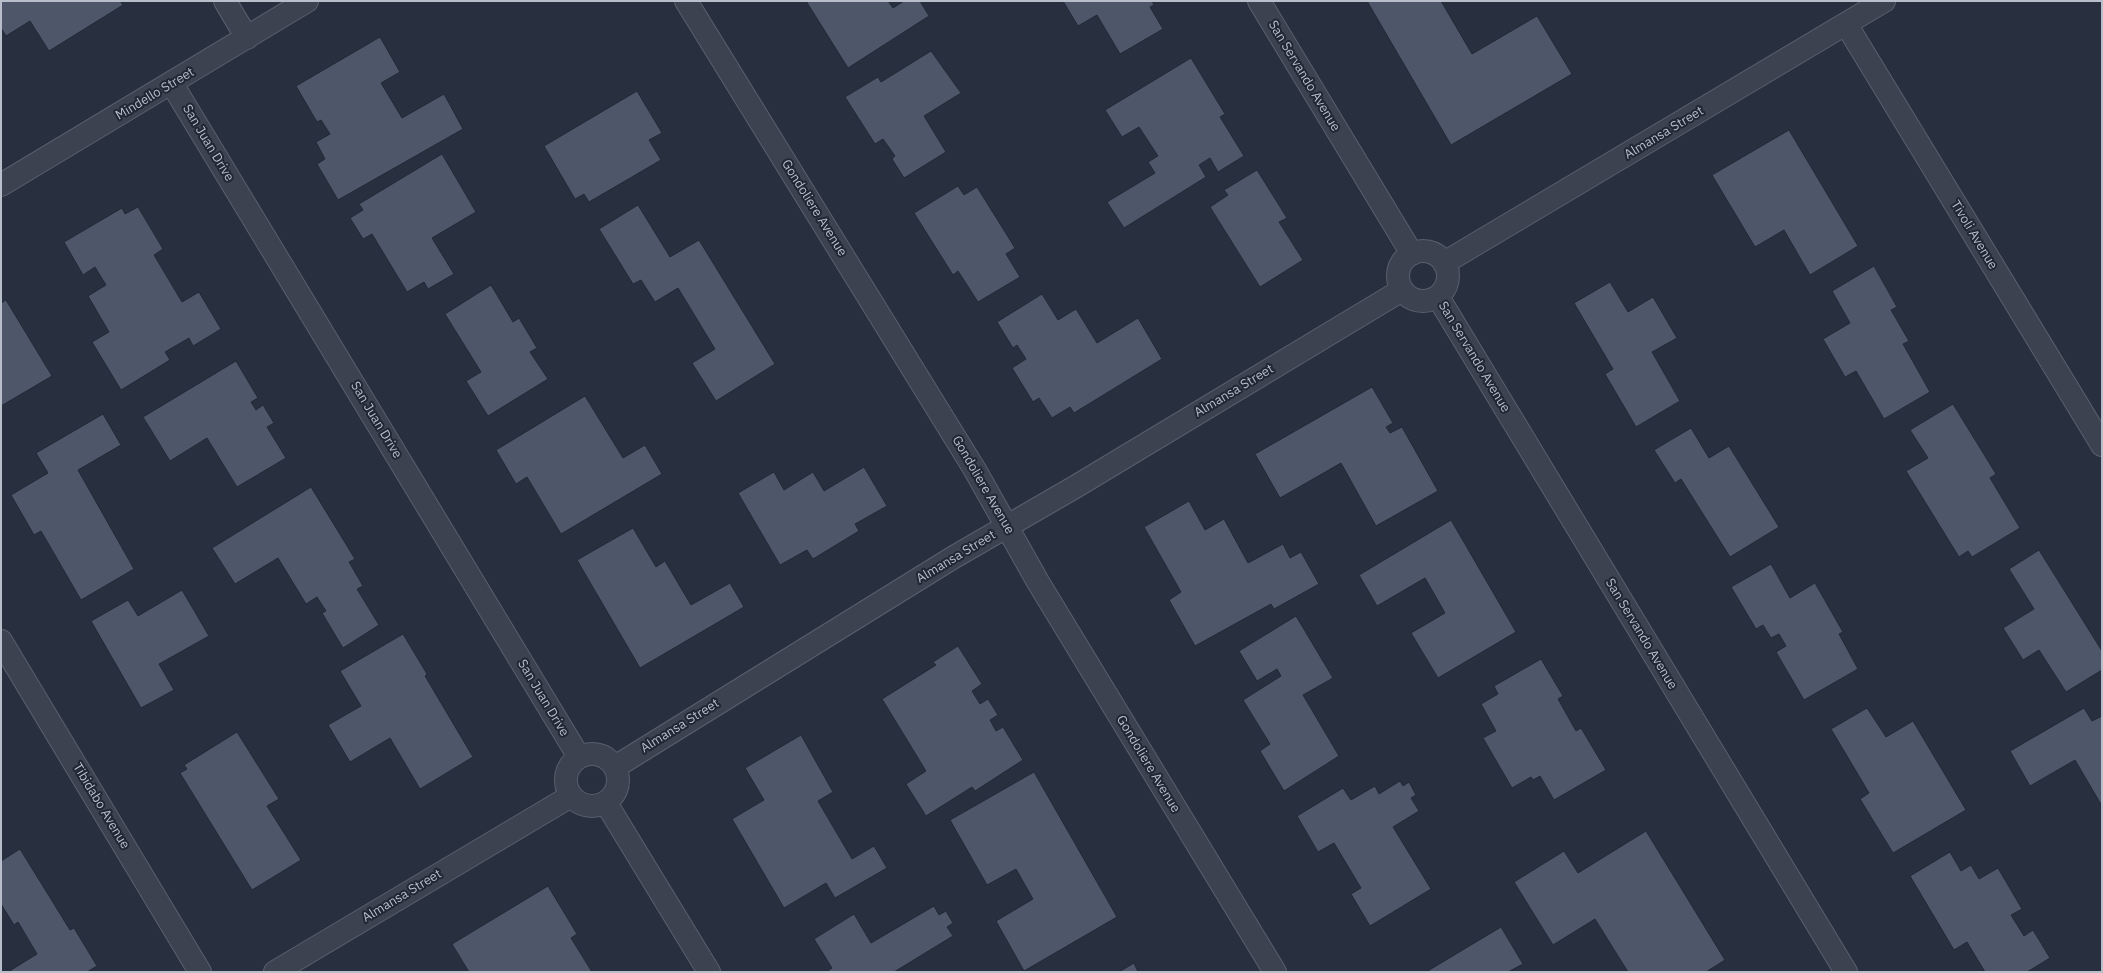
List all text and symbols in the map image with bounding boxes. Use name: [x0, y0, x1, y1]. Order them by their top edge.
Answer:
street label: San Servando Avenue: [1265, 18, 1343, 134]
street label: Mindello Street: [113, 64, 197, 124]
street label: San Juan Drive: [179, 102, 237, 184]
street label: Almansa Street: [1622, 103, 1706, 163]
street label: Gondoliere Avenue: [778, 157, 850, 259]
street label: Tivoli Avenue: [1947, 198, 2001, 272]
street label: San Servando Avenue: [1435, 299, 1513, 415]
street label: Almansa Street: [1192, 361, 1276, 421]
street label: San Juan Drive: [347, 379, 405, 461]
street label: Gondoliere Avenue: [949, 433, 1017, 537]
street label: Almansa Street: [914, 527, 998, 587]
street label: San Servando Avenue: [1602, 576, 1680, 692]
street label: San Juan Drive: [514, 657, 572, 739]
street label: Almansa Street: [638, 696, 722, 756]
street label: Gondoliere Avenue: [1113, 713, 1183, 815]
street label: Tibidabo Avenue: [69, 760, 133, 852]
street label: Almansa Street: [360, 866, 444, 926]

